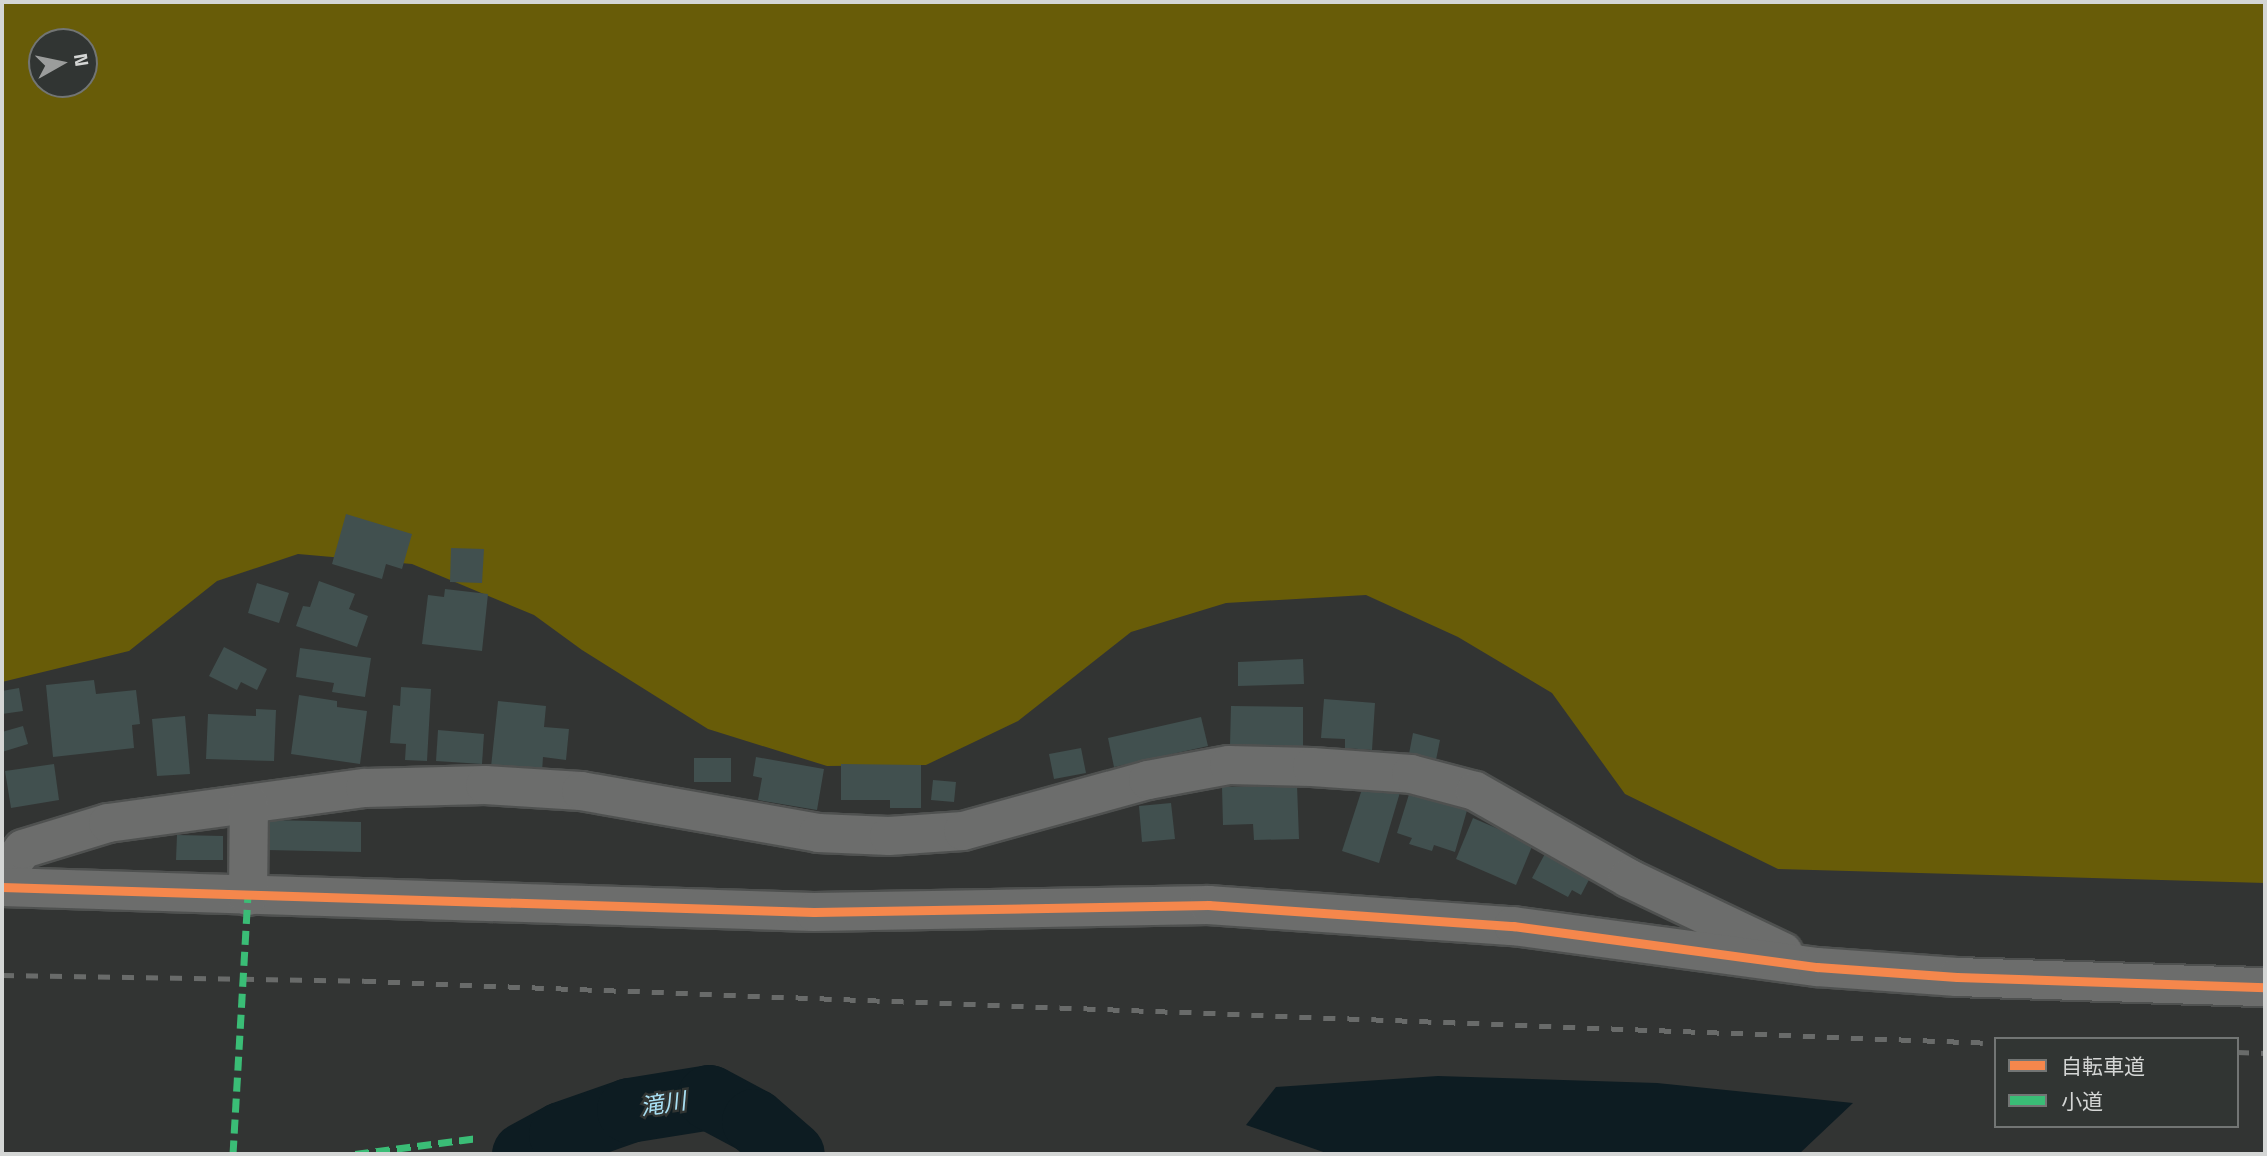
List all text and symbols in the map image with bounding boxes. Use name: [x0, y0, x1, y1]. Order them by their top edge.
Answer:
north arrow: [28, 28, 98, 98]
text: N: [67, 51, 98, 69]
legend: [1994, 1037, 2239, 1128]
text: 自転車道: [2061, 1050, 2145, 1082]
text: 小道: [2061, 1085, 2103, 1117]
water label: 滝川: [638, 1087, 688, 1121]

